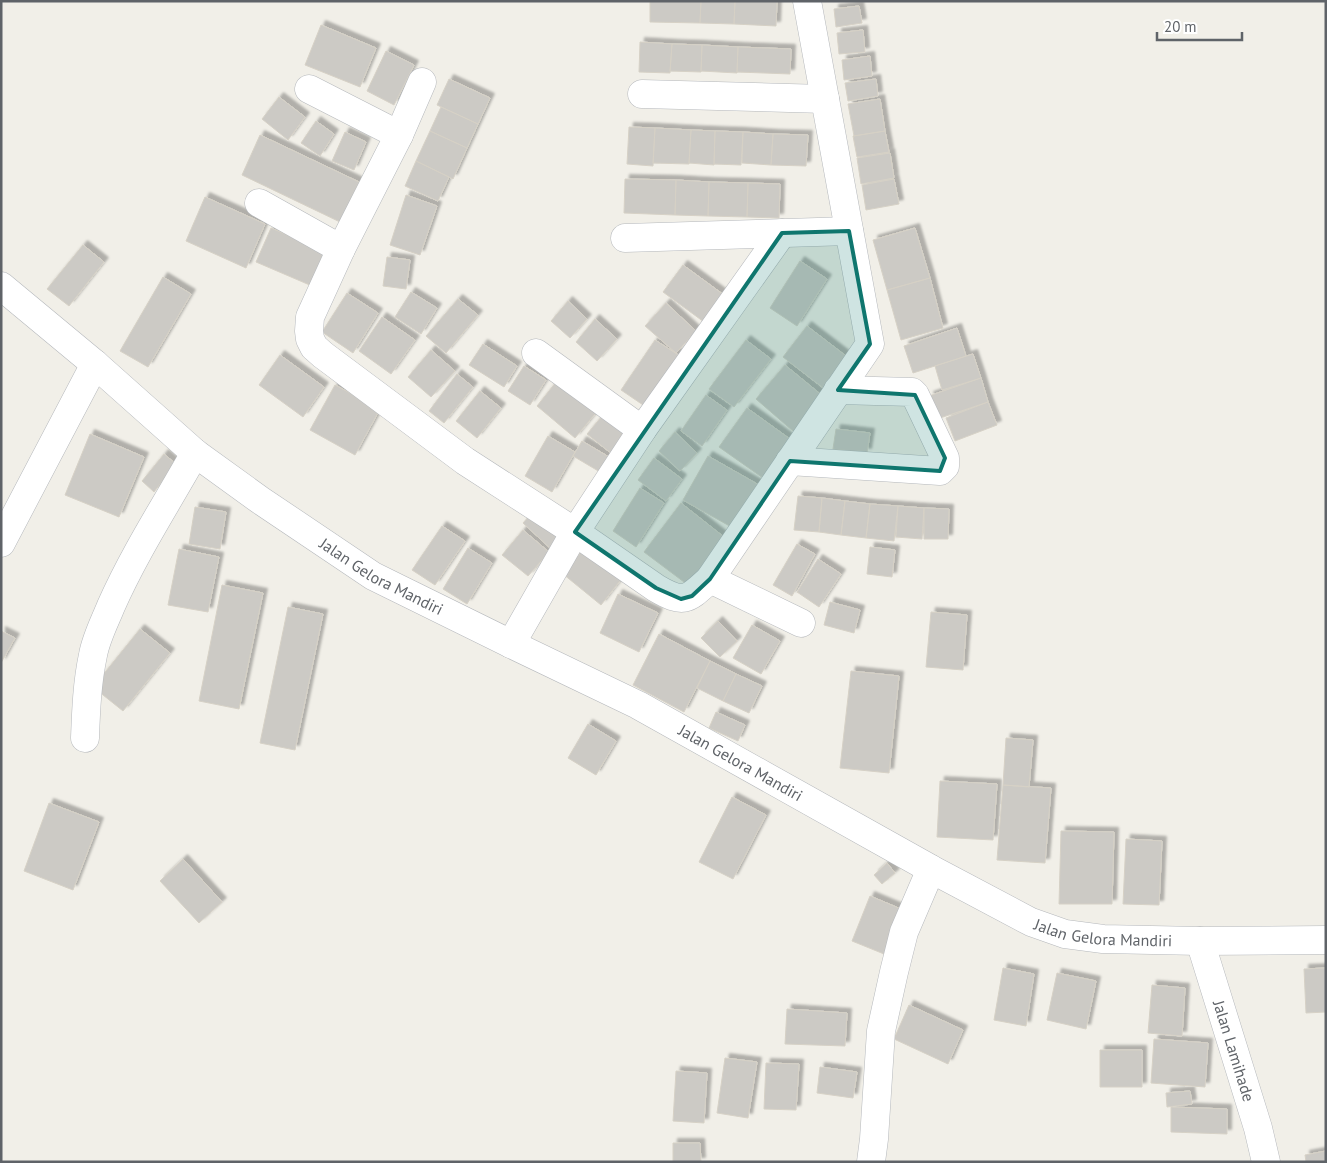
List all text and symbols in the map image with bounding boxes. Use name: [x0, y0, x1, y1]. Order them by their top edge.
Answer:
scale bar: [1157, 10, 1242, 42]
text: 20 m: [1164, 17, 1197, 36]
street label: Jalan Gelora Mandiri: [315, 533, 447, 619]
street label: Jalan Gelora Mandiri: [674, 719, 806, 805]
street label: Jalan Gelora Mandiri: [1031, 914, 1172, 950]
street label: Jalan Lamihade: [1209, 997, 1259, 1104]

